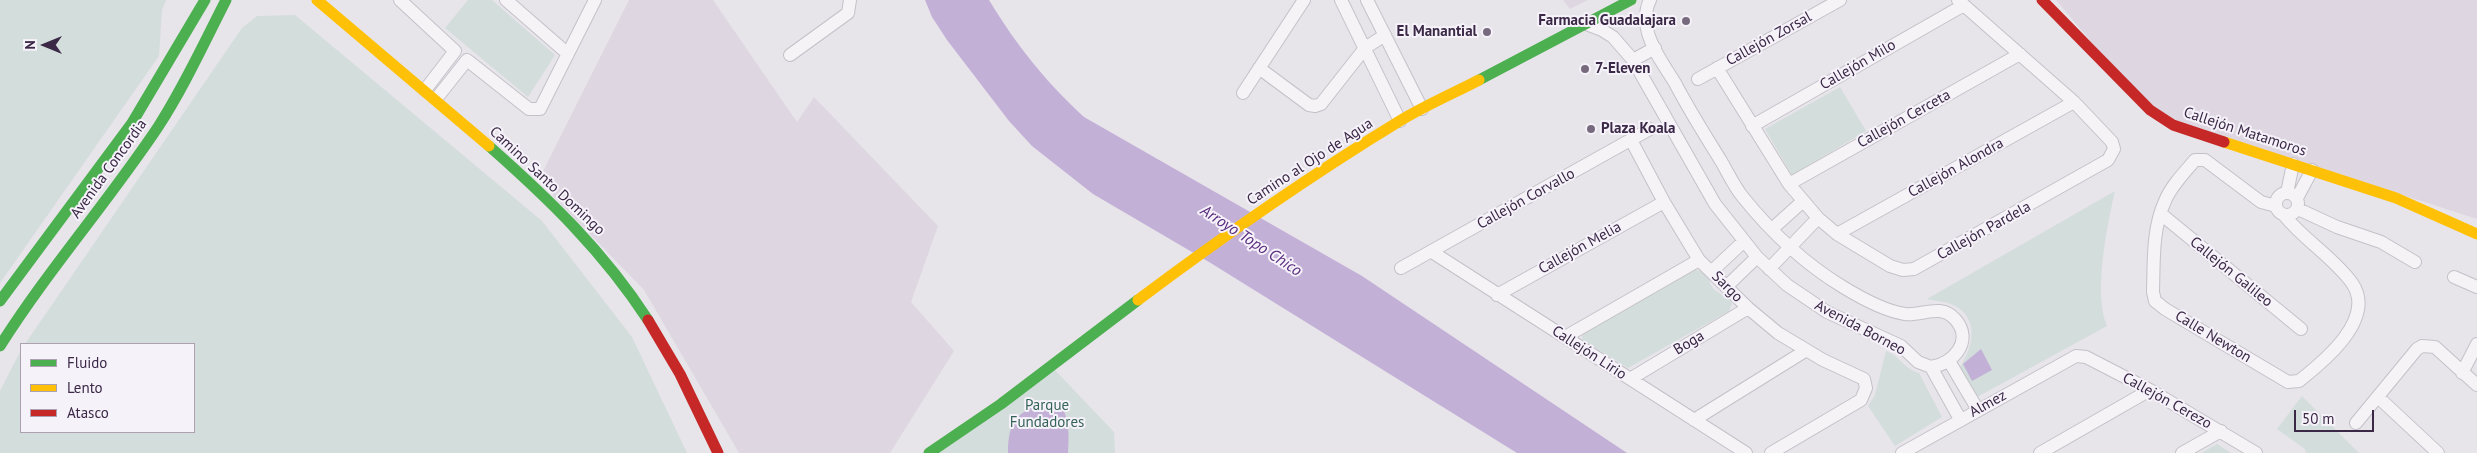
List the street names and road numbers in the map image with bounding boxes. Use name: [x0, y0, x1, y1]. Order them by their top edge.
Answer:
street label: Callejón Zorsal: [1723, 8, 1815, 70]
street label: Callejón Milo: [1817, 36, 1899, 94]
street label: Callejón Cerceta: [1854, 86, 1954, 152]
street label: Callejón Matamoros: [2181, 104, 2309, 160]
street label: Camino al Ojo de Agua: [1244, 115, 1376, 209]
street label: Avenida Concordia: [67, 116, 151, 222]
street label: Camino Santo Domingo: [486, 123, 608, 239]
street label: Callejón Alondra: [1905, 134, 2007, 202]
street label: Callejón Corvallo: [1474, 165, 1578, 233]
street label: Callejón Pardela: [1934, 198, 2034, 264]
street label: Callejón Melia: [1536, 218, 1624, 278]
street label: Callejón Galileo: [2186, 233, 2276, 311]
street label: Sargo: [1708, 268, 1746, 306]
street label: Avenida Borneo: [1812, 297, 1908, 359]
street label: Calle Newton: [2172, 307, 2254, 367]
street label: Callejón Lirio: [1548, 322, 1630, 384]
street label: Boga: [1671, 327, 1707, 359]
street label: Callejón Cerezo: [2119, 369, 2215, 433]
street label: Almez: [1966, 387, 2010, 421]

